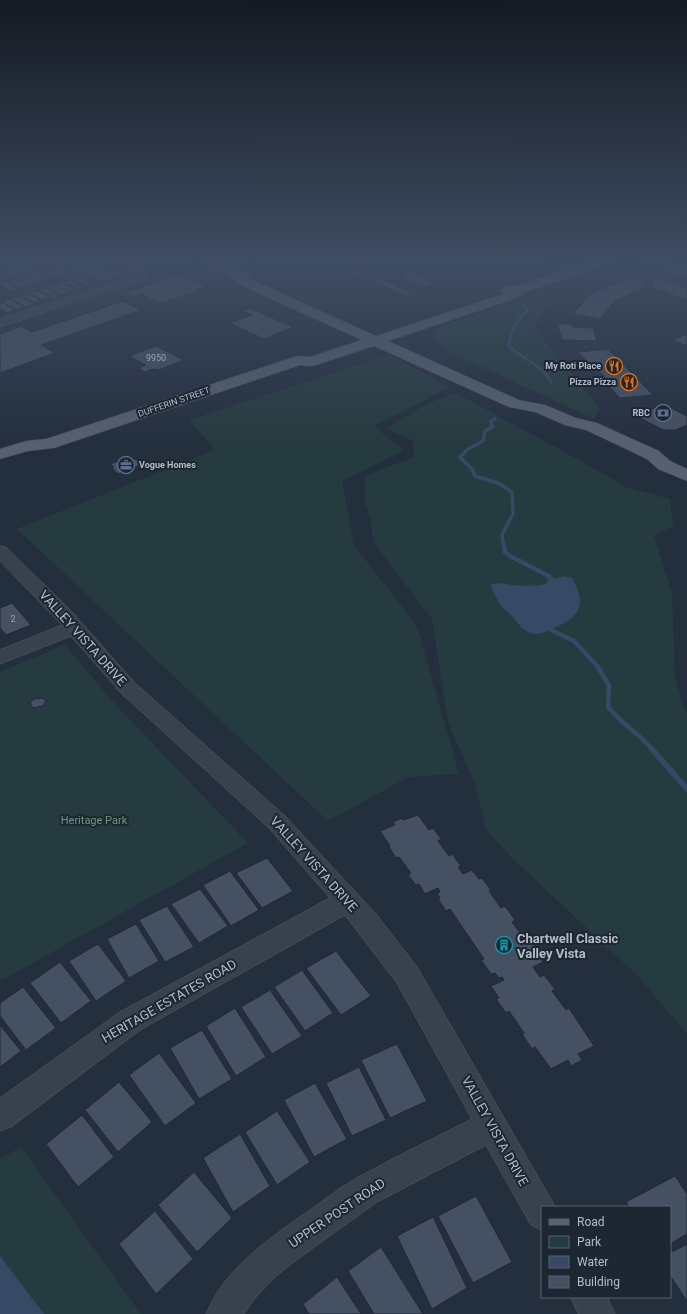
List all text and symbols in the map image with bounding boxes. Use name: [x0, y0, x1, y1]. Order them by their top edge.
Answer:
house number: 9950: [146, 353, 166, 363]
restaurant icon: My Roti Place: [604, 356, 624, 376]
place label: My Roti Place: [545, 361, 601, 371]
restaurant icon: Pizza Pizza: [619, 372, 639, 392]
place label: Pizza Pizza: [569, 377, 616, 387]
street label: DUFFERIN STREET: [137, 385, 212, 419]
bank icon: RBC: [653, 403, 673, 423]
place label: RBC: [633, 408, 650, 418]
office icon: Vogue Homes: [116, 455, 136, 475]
place label: Vogue Homes: [139, 460, 196, 470]
street label: VALLEY VISTA DRIVE: [36, 587, 130, 689]
house number: 2: [10, 614, 16, 624]
street label: VALLEY VISTA DRIVE: [267, 813, 361, 915]
park label: Heritage Park: [61, 814, 128, 827]
place label: Chartwell Classic Valley Vista: [517, 931, 619, 961]
building icon: Chartwell Classic Valley Vista: [494, 935, 514, 955]
street label: HERITAGE ESTATES ROAD: [99, 956, 239, 1046]
street label: VALLEY VISTA DRIVE: [459, 1074, 531, 1188]
street label: UPPER POST ROAD: [286, 1175, 388, 1251]
legend: [541, 1206, 671, 1298]
text: Road: [577, 1215, 605, 1229]
text: Park: [577, 1235, 602, 1249]
text: Water: [577, 1255, 608, 1269]
text: Building: [577, 1275, 620, 1289]

